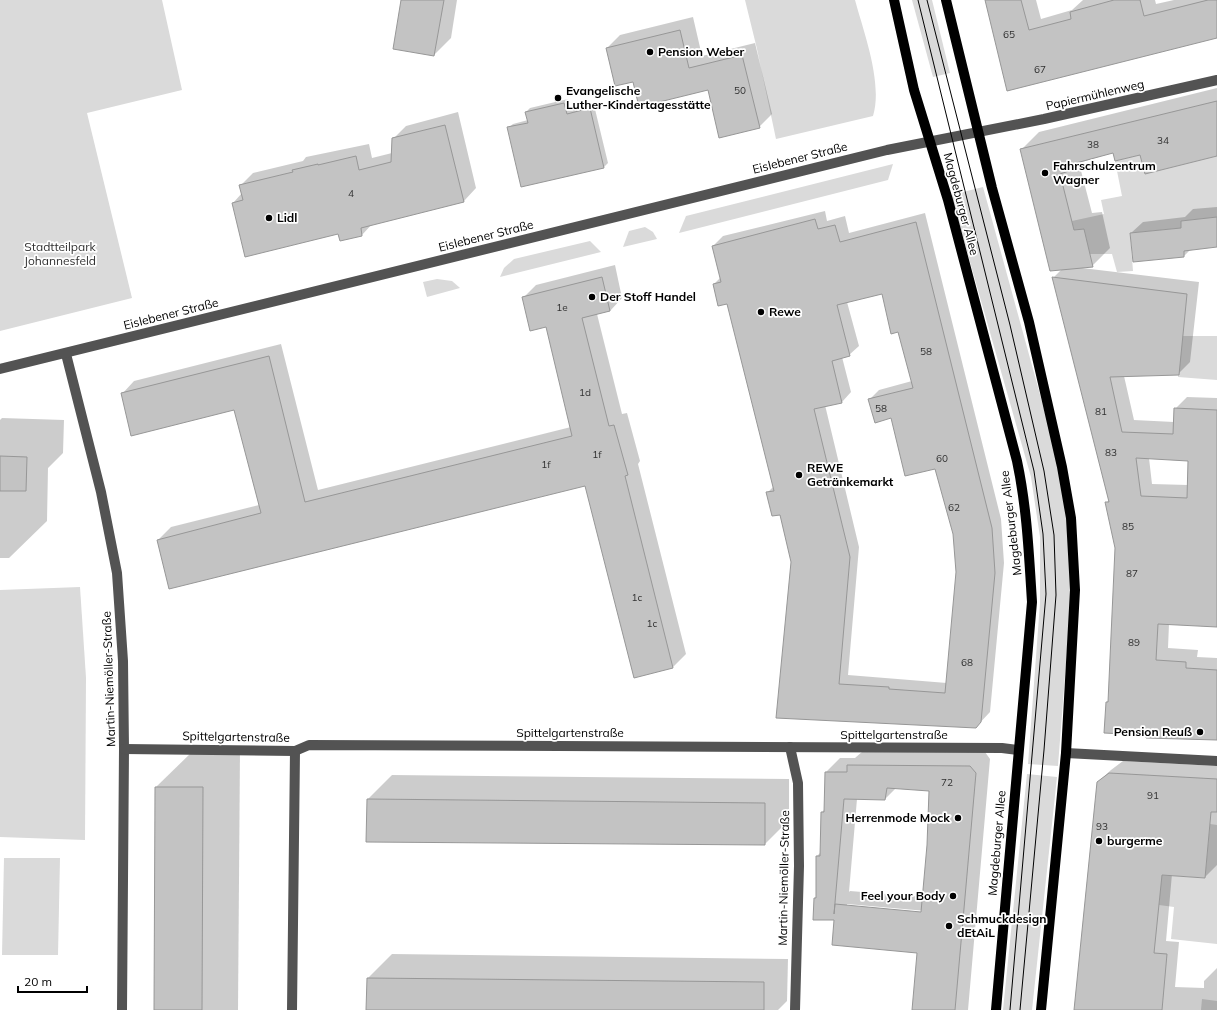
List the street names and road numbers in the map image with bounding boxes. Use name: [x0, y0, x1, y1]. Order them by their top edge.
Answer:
street label: Papiermühlenweg: [1044, 76, 1146, 113]
street label: Eislebener Straße: [751, 138, 849, 177]
street label: Magdeburger Allee: [941, 151, 982, 257]
street label: Eislebener Straße: [437, 216, 535, 255]
street label: Eislebener Straße: [122, 294, 220, 333]
street label: Magdeburger Allee: [997, 470, 1024, 576]
street label: Martin-Niemöller-Straße: [99, 611, 118, 747]
street label: Spittelgartenstraße: [516, 725, 624, 740]
street label: Spittelgartenstraße: [840, 727, 948, 742]
street label: Spittelgartenstraße: [182, 728, 290, 745]
street label: Magdeburger Allee: [984, 790, 1009, 896]
street label: Martin-Niemöller-Straße: [775, 810, 792, 946]

